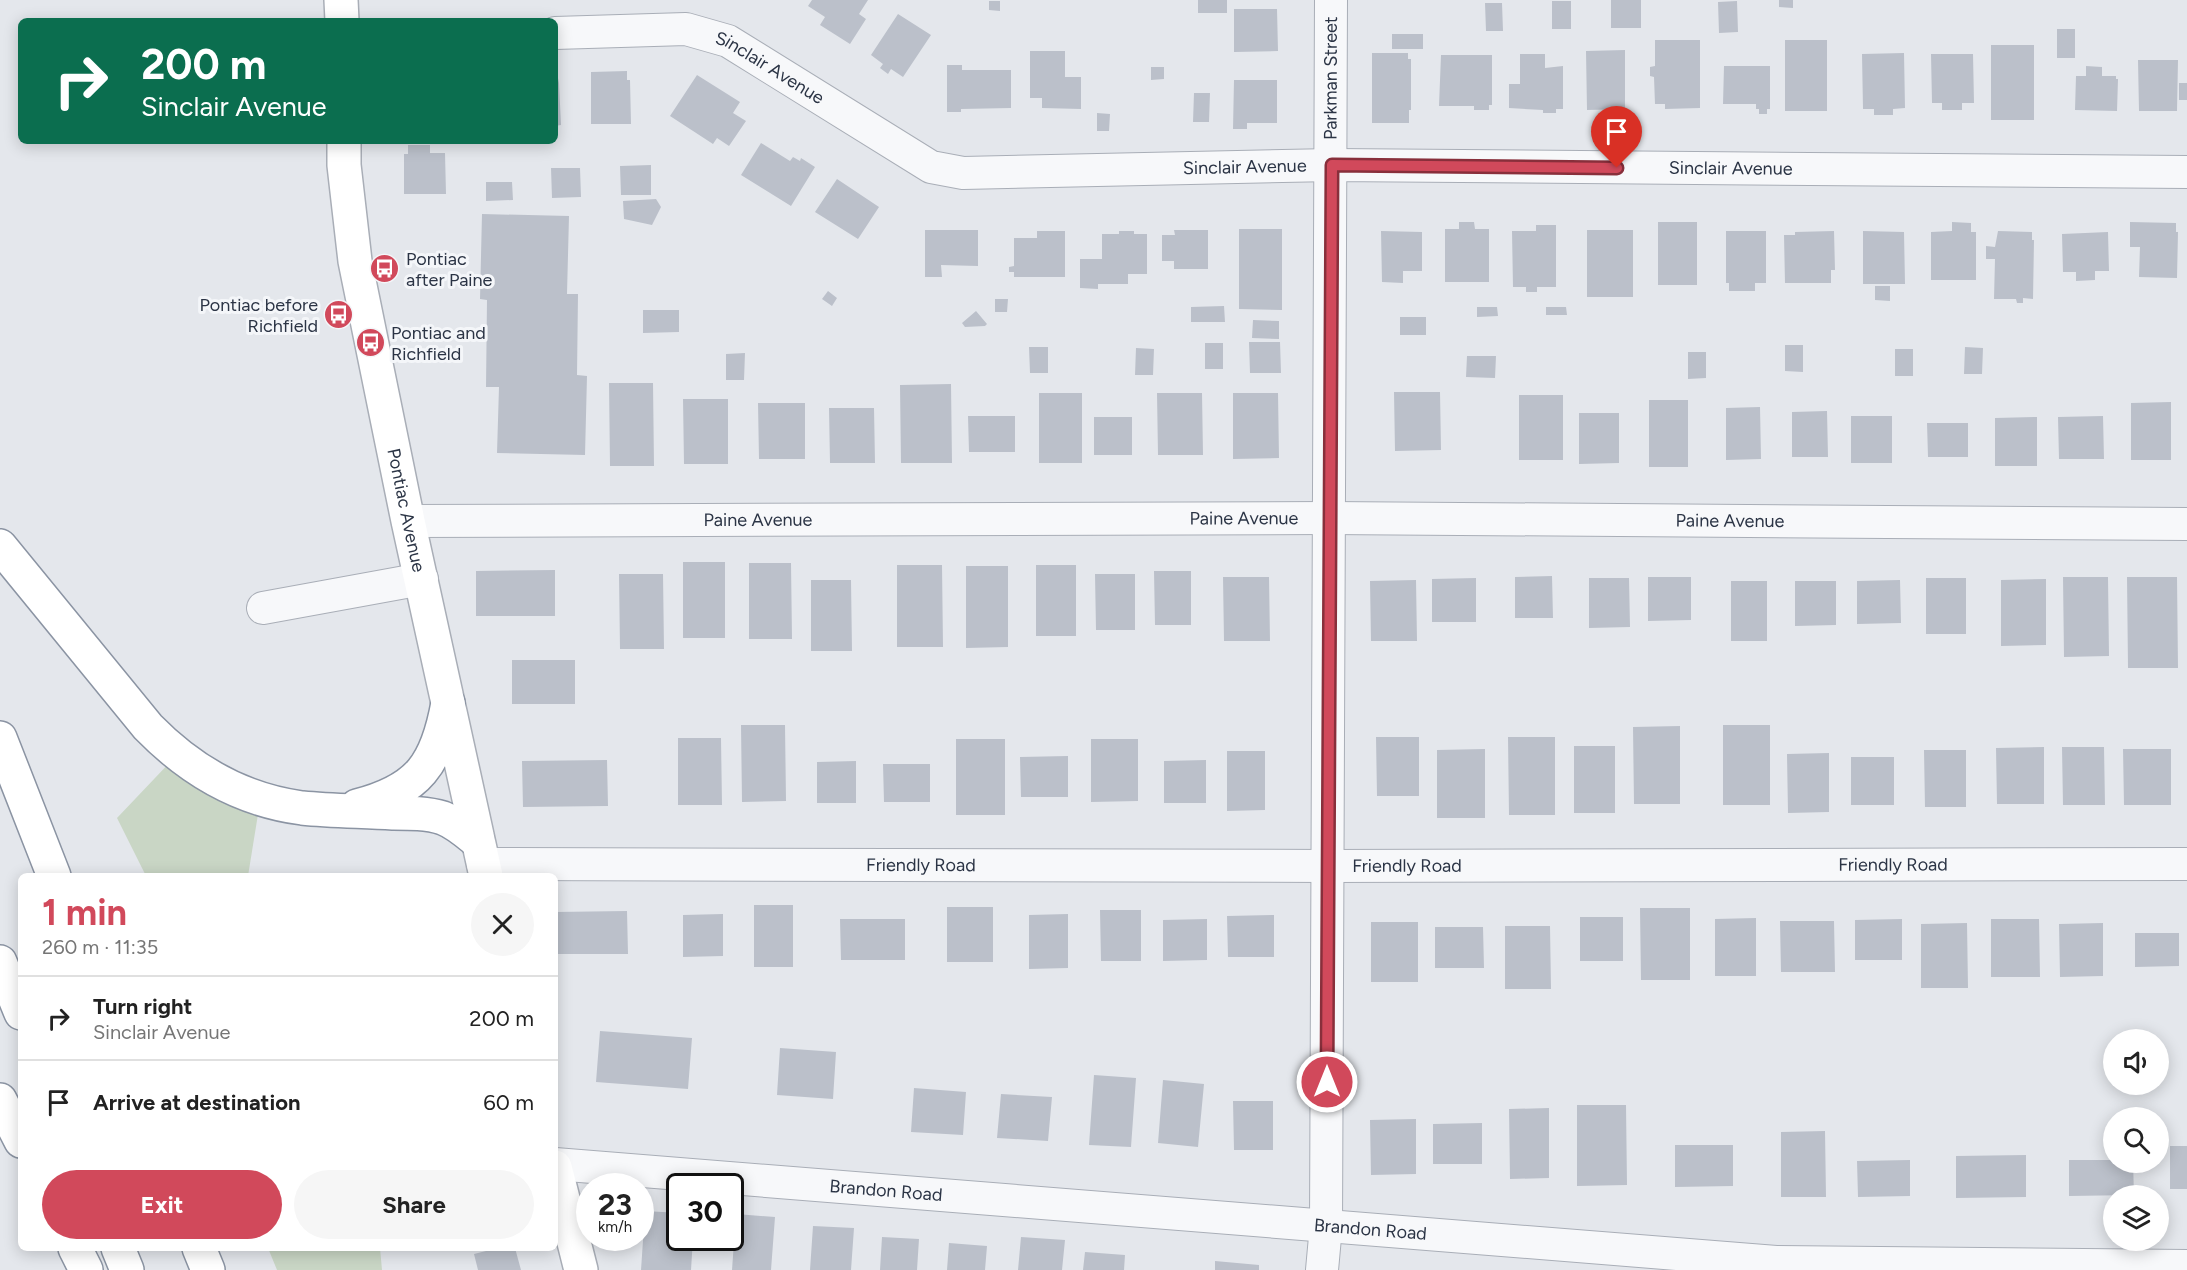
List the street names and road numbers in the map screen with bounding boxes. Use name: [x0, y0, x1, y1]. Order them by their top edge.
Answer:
street label: Parkman Street: [1319, 16, 1342, 140]
street label: Sinclair Avenue: [713, 27, 828, 109]
street label: Sinclair Avenue: [1183, 155, 1307, 179]
street label: Sinclair Avenue: [1669, 157, 1793, 180]
street label: Pontiac Avenue: [382, 446, 430, 574]
street label: Paine Avenue: [1190, 507, 1299, 529]
street label: Paine Avenue: [704, 509, 813, 531]
street label: Paine Avenue: [1675, 509, 1785, 532]
street label: Friendly Road: [866, 854, 976, 876]
street label: Friendly Road: [1838, 854, 1948, 876]
street label: Friendly Road: [1352, 855, 1462, 877]
street label: Brandon Road: [829, 1175, 943, 1206]
street label: Brandon Road: [1313, 1214, 1428, 1245]

